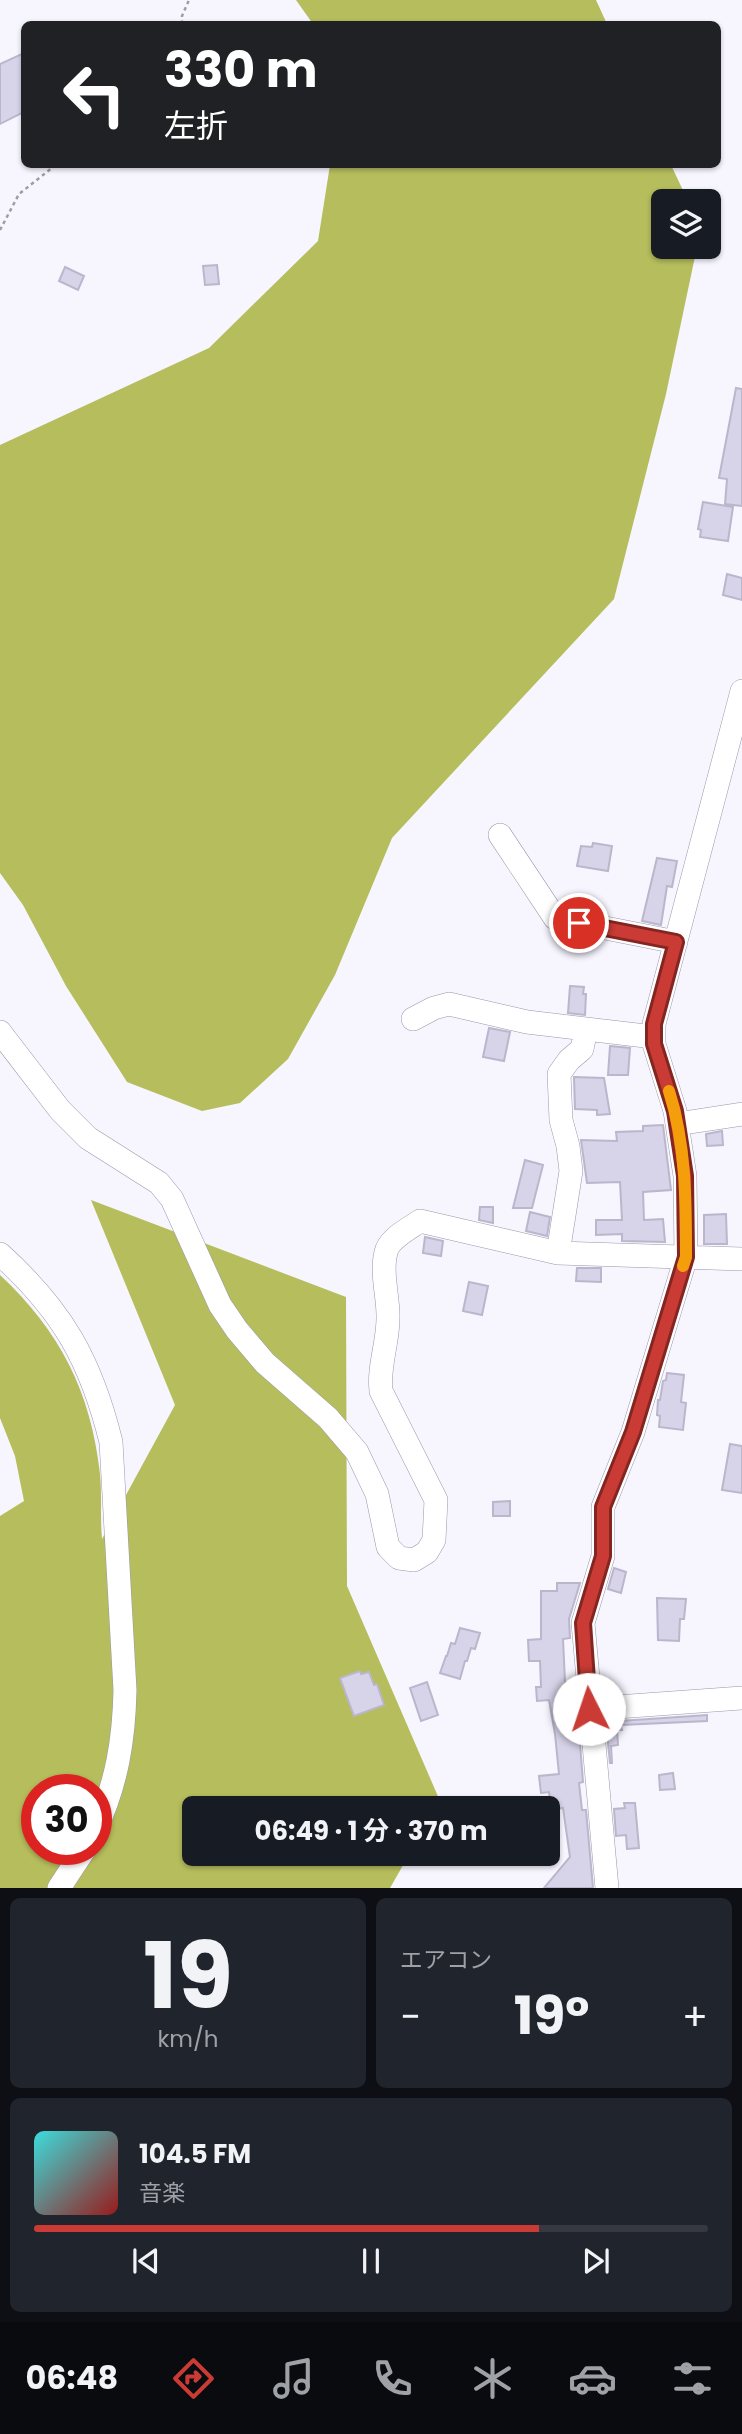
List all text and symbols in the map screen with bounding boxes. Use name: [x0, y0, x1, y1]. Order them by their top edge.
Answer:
text: 330 m: [164, 36, 318, 104]
icon: left: [49, 49, 140, 140]
text: 左折: [164, 103, 228, 148]
map controls: [651, 189, 721, 259]
button: layers: [651, 189, 721, 259]
pin: [549, 893, 609, 953]
icon: arrive: [560, 904, 598, 942]
position arrow: [552, 1672, 626, 1746]
speed limit sign: 30: [21, 1774, 112, 1865]
text: 06:49 · 1 分 · 370 m: [254, 1813, 488, 1849]
text: 19: [143, 1912, 233, 2040]
text: エアコン: [400, 1944, 492, 1976]
text: 19°: [514, 1979, 589, 2052]
text: −: [400, 1990, 421, 2043]
text: +: [682, 1990, 708, 2043]
text: km/h: [157, 2023, 219, 2055]
text: 104.5 FM: [139, 2136, 251, 2172]
text: 音楽: [139, 2177, 185, 2209]
icon: previous: [127, 2242, 165, 2280]
icon: pause: [352, 2242, 390, 2280]
icon: next: [577, 2242, 615, 2280]
icon: directions: [169, 2354, 218, 2403]
icon: music: [269, 2354, 318, 2403]
icon: phone: [368, 2354, 417, 2403]
icon: climate: [468, 2354, 517, 2403]
icon: car: [568, 2354, 617, 2403]
icon: filters: [668, 2354, 717, 2403]
text: 06:48: [25, 2355, 118, 2400]

